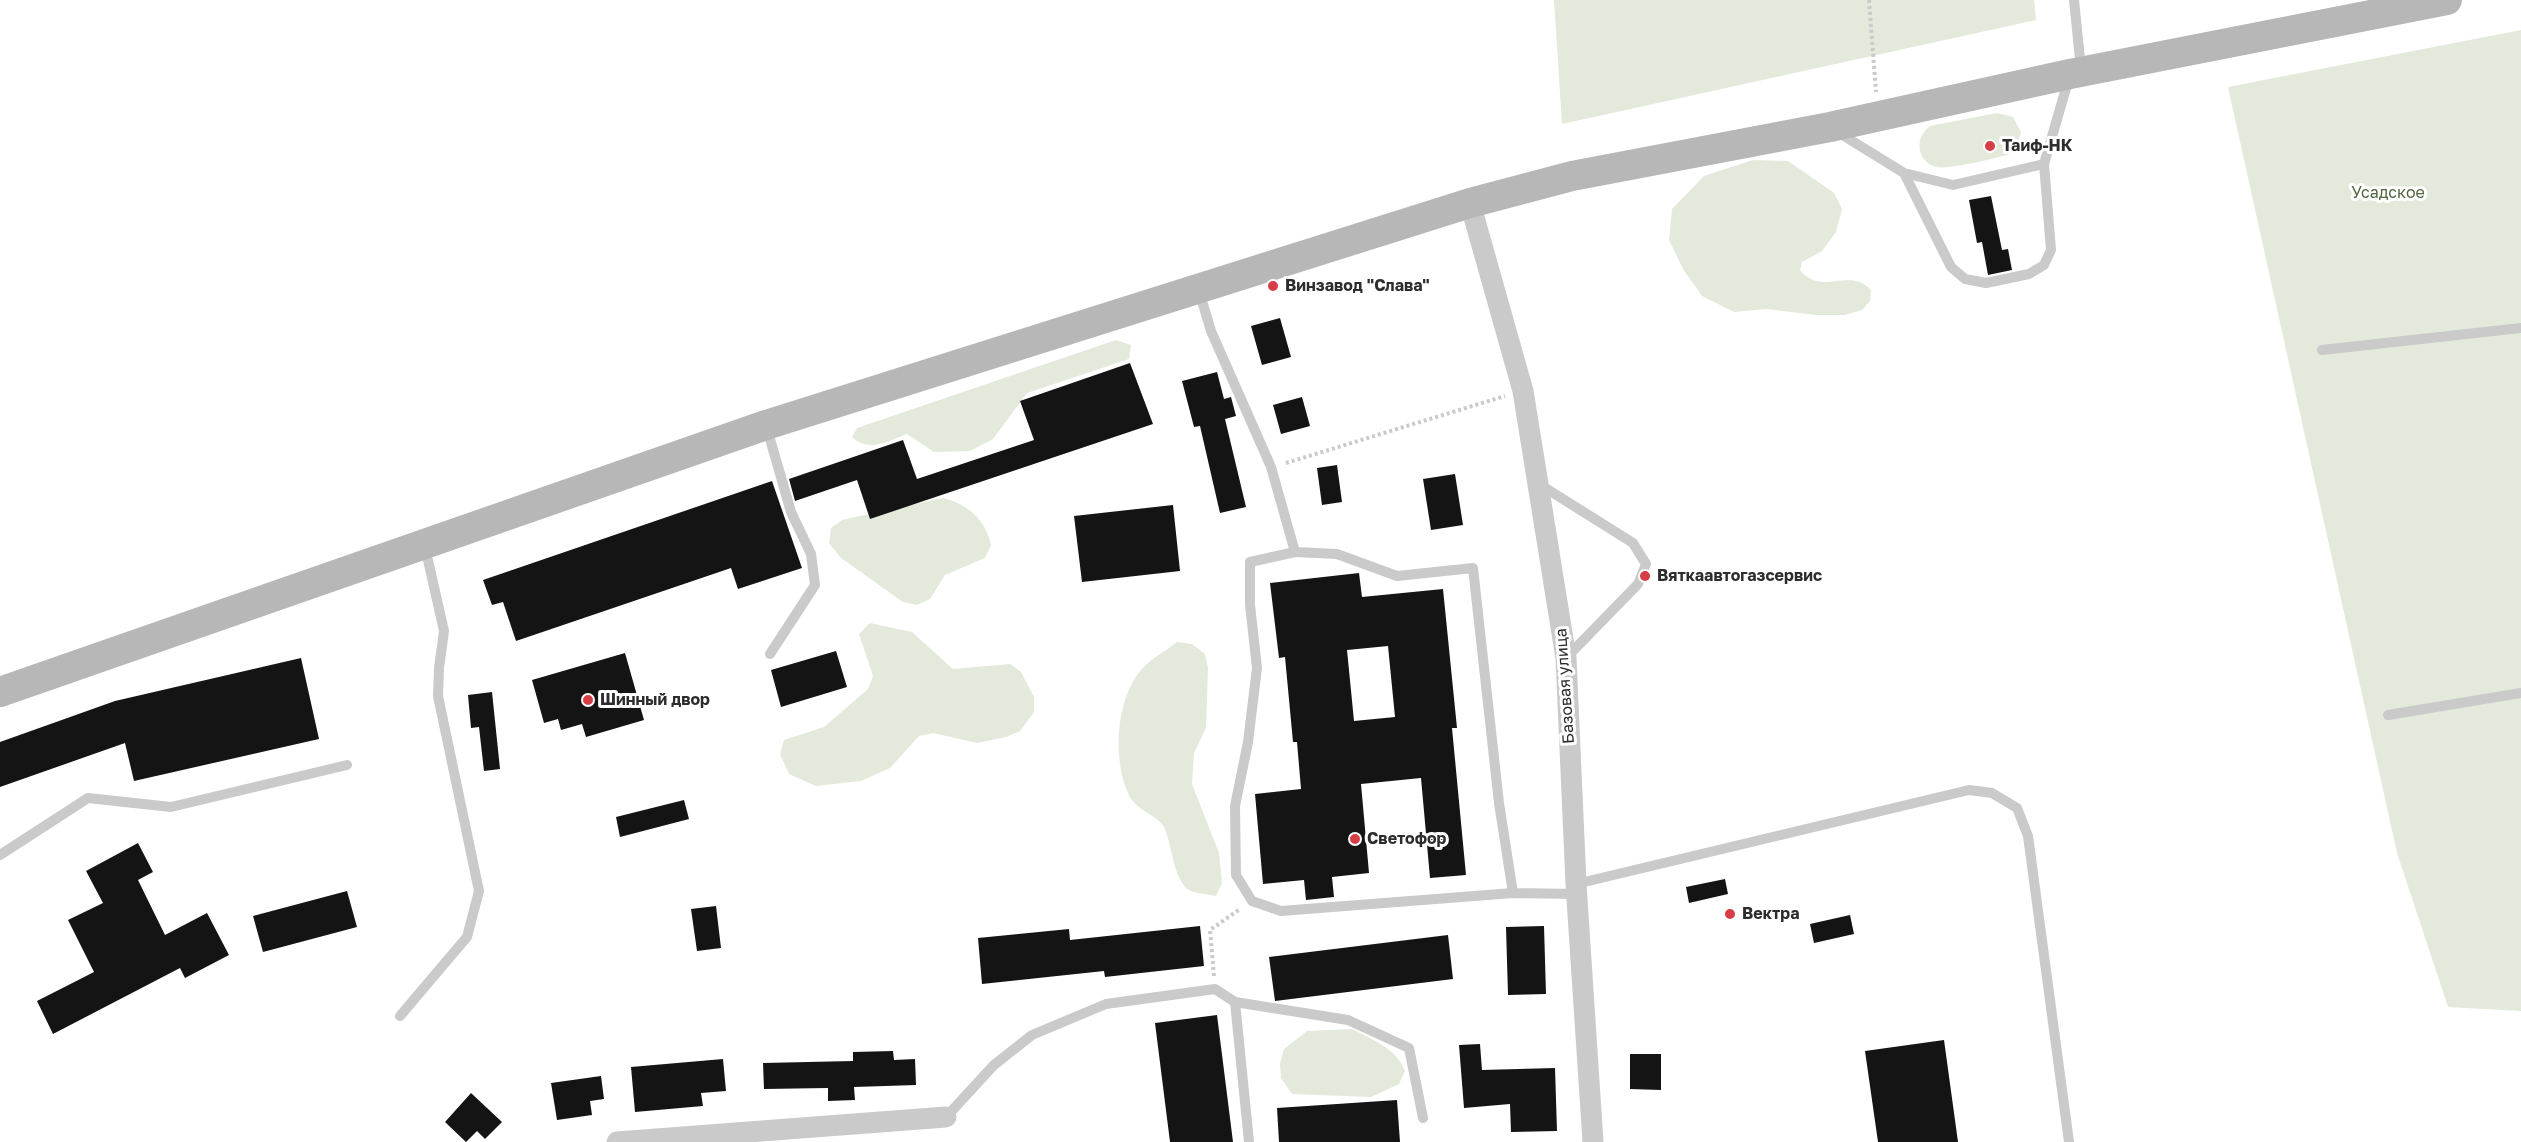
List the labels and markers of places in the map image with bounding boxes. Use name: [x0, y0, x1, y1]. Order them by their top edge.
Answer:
place label: Таиф-НК: [2002, 136, 2072, 156]
marker: Таиф-НК: [1983, 139, 1997, 153]
place label: Винзавод "Слава": [1285, 276, 1430, 296]
marker: Винзавод "Слава": [1266, 279, 1280, 293]
place label: Вяткаавтогазсервис: [1657, 566, 1822, 586]
marker: Вяткаавтогазсервис: [1638, 569, 1652, 583]
place label: Шинный двор: [600, 690, 710, 710]
marker: Шинный двор: [581, 693, 595, 707]
place label: Светофор: [1367, 829, 1446, 849]
marker: Светофор: [1348, 832, 1362, 846]
place label: Вектра: [1742, 904, 1799, 924]
marker: Вектра: [1723, 907, 1737, 921]

